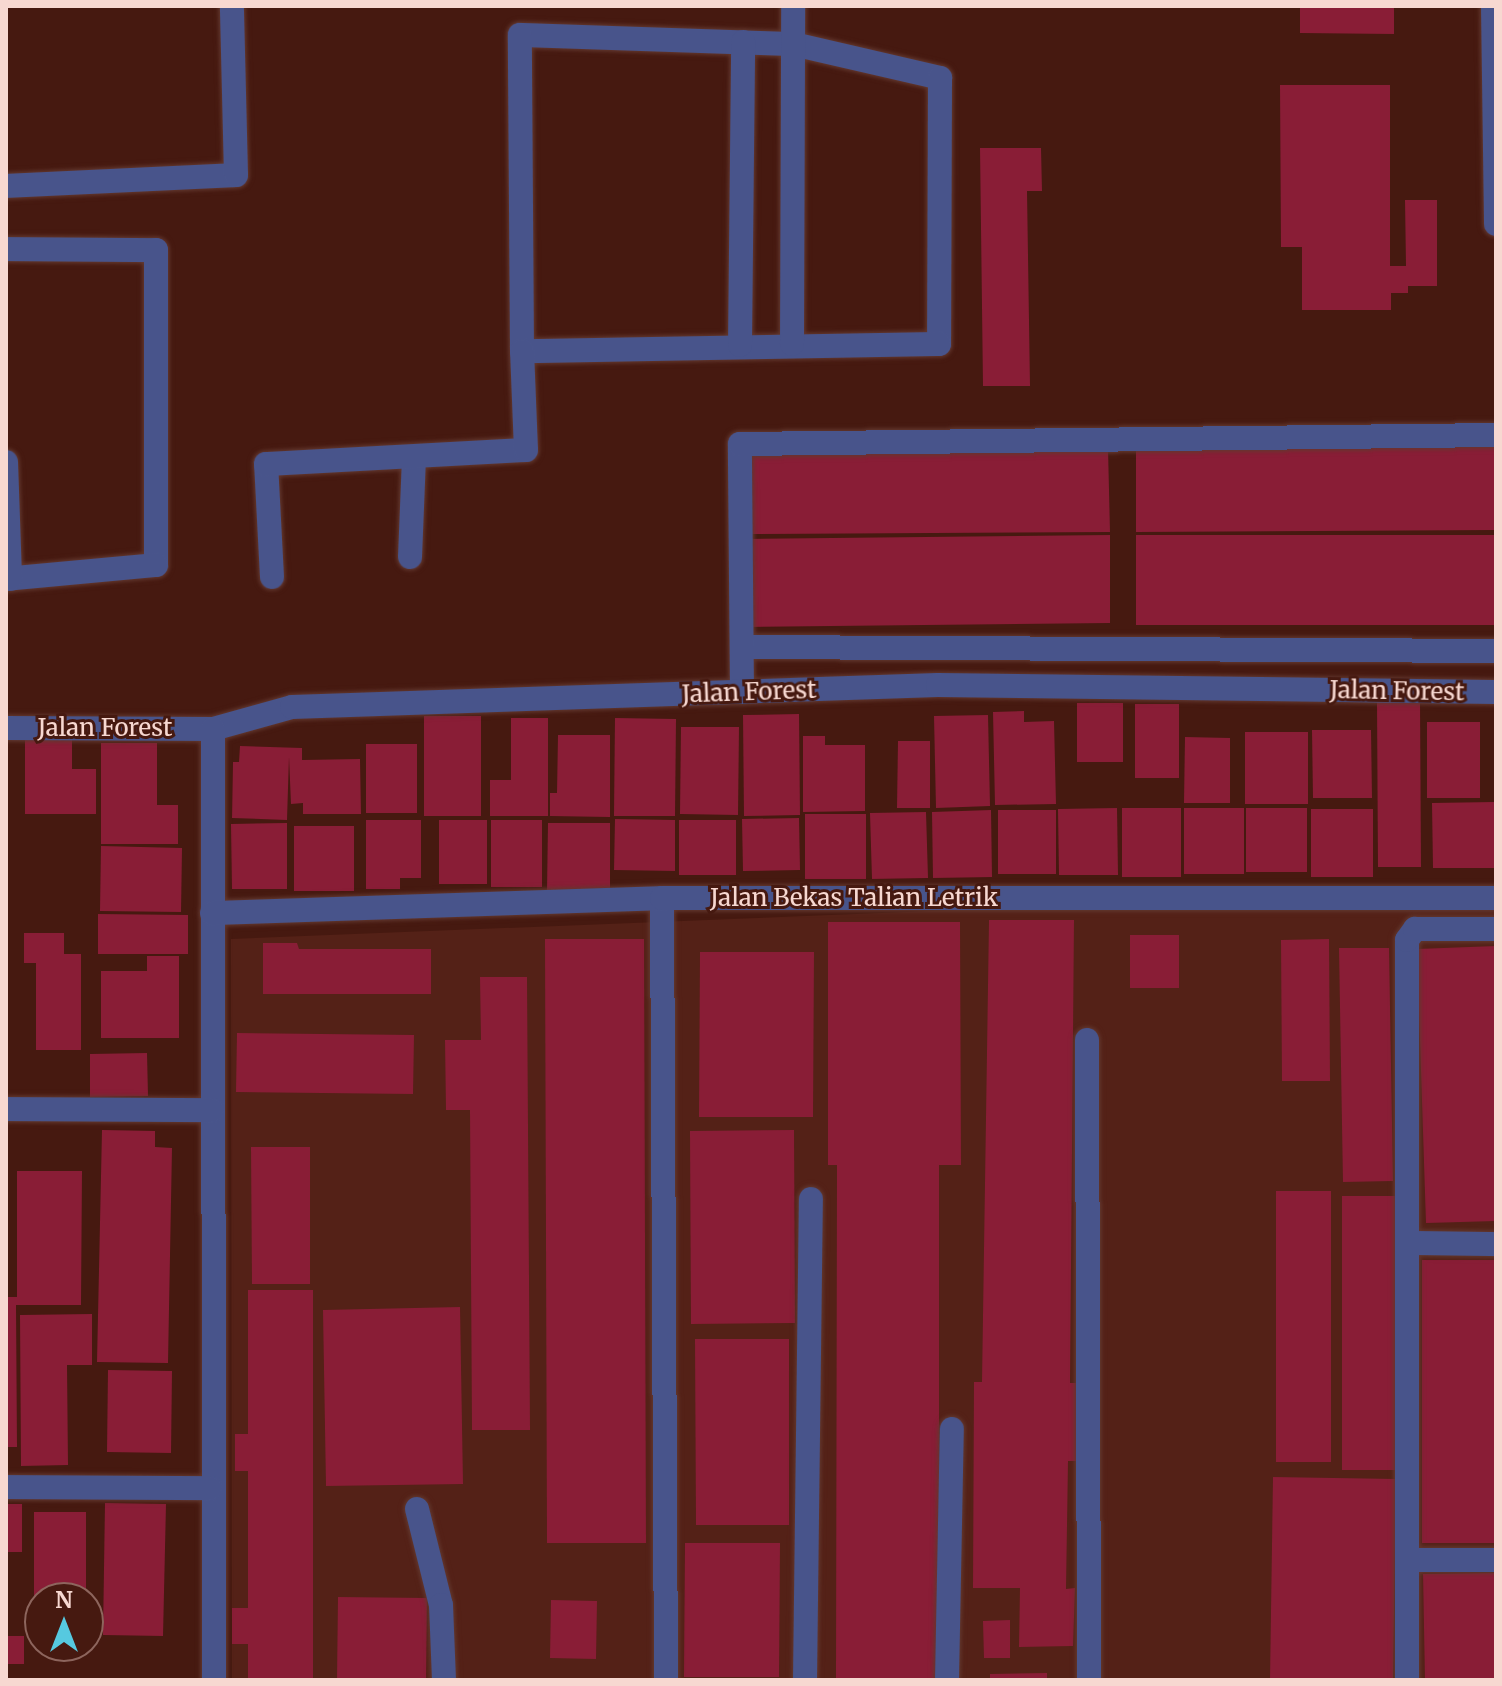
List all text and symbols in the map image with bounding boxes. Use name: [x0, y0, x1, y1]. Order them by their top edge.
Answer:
street label: Jalan Forest: [681, 675, 817, 709]
street label: Jalan Forest: [1329, 675, 1465, 707]
street label: Jalan Forest: [38, 714, 172, 742]
street label: Jalan Bekas Talian Letrik: [710, 884, 998, 912]
north arrow: [24, 1582, 104, 1662]
text: N: [55, 1586, 73, 1614]

